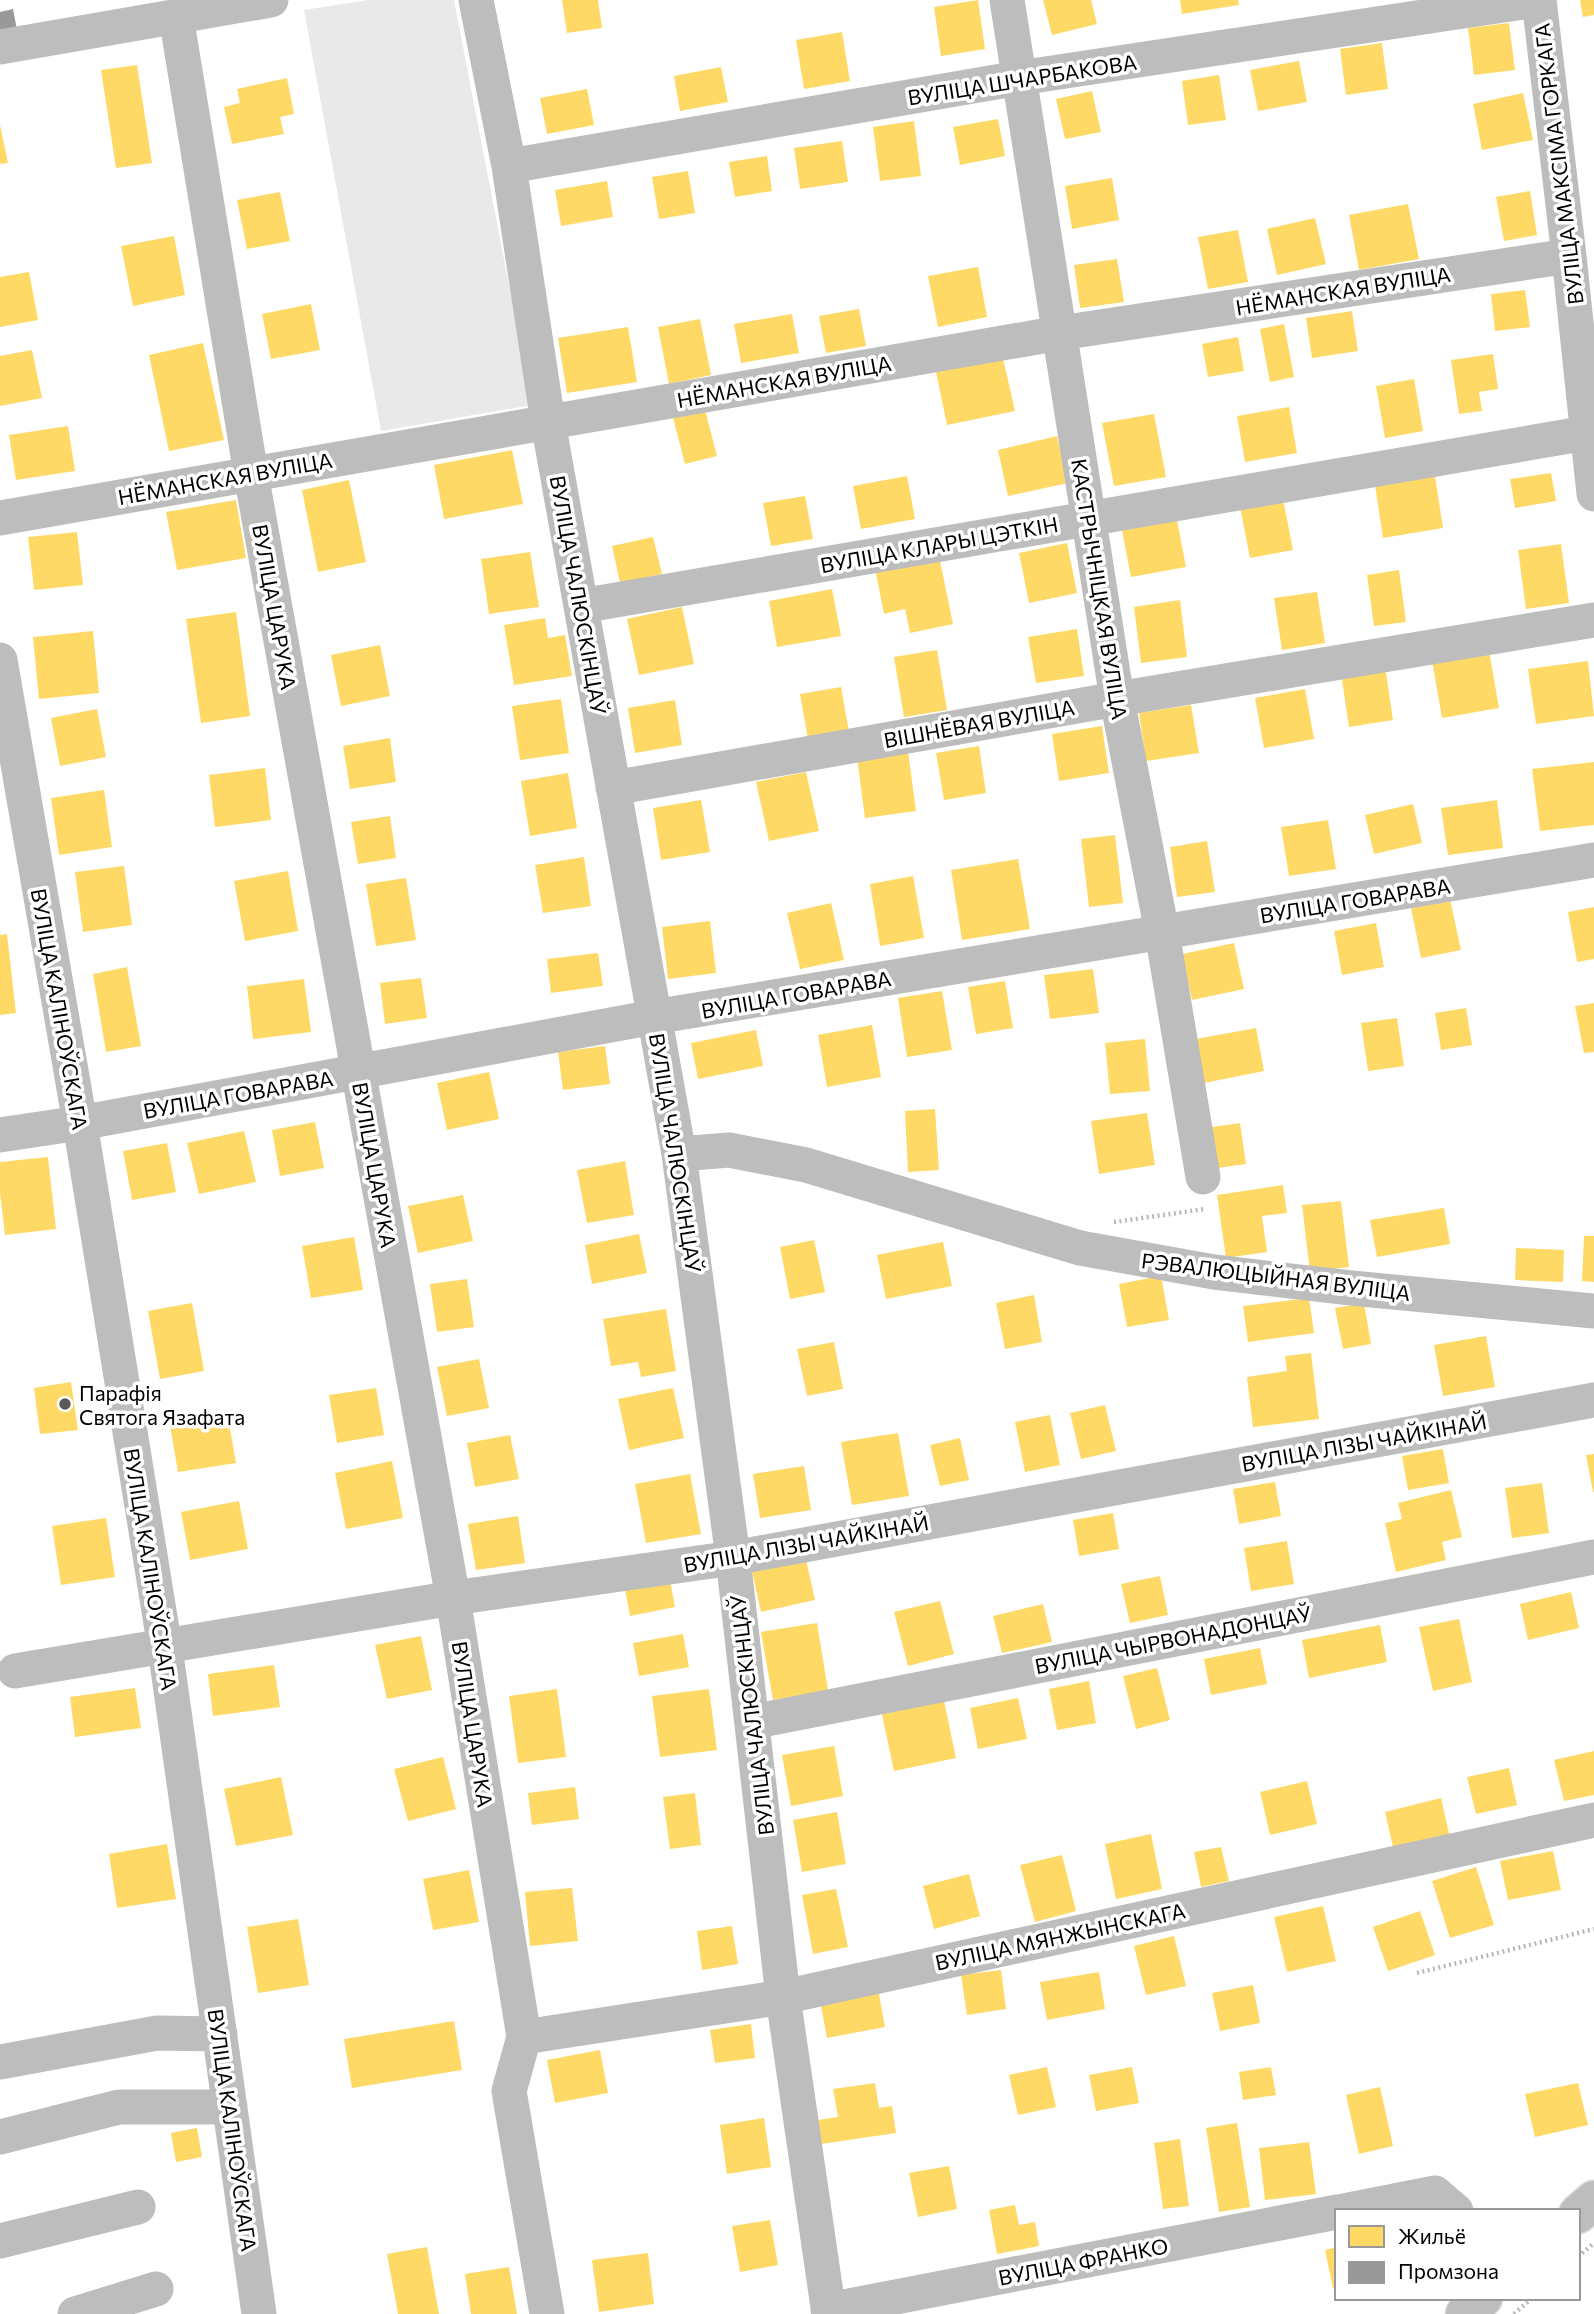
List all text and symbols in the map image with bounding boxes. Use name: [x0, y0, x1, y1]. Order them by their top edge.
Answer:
street label: ВУЛІЦА МАКСІМА ГОРКАГА: [1528, 22, 1588, 306]
street label: ВУЛІЦА ШЧАРБАКОВА: [906, 49, 1138, 109]
street label: НЁМАНСКАЯ ВУЛІЦА: [1234, 261, 1452, 319]
street label: НЁМАНСКАЯ ВУЛІЦА: [675, 350, 893, 412]
street label: НЁМАНСКАЯ ВУЛІЦА: [116, 447, 334, 509]
street label: КАСТРЫЧНІЦКАЯ ВУЛІЦА: [1067, 457, 1133, 721]
street label: ВУЛІЦА ЧАЛЮСКІНЦАЎ: [546, 473, 612, 717]
street label: ВУЛІЦА КЛАРЫ ЦЭТКІН: [818, 511, 1060, 577]
street label: ВУЛІЦА ЦАРУКА: [248, 522, 302, 692]
street label: ВІШНЁВАЯ ВУЛІЦА: [882, 694, 1076, 752]
street label: ВУЛІЦА ГОВАРАВА: [1258, 873, 1452, 927]
street label: ВУЛІЦА КАЛІНОЎСКАГА: [26, 886, 94, 1132]
street label: ВУЛІЦА ГОВАРАВА: [699, 965, 893, 1023]
street label: ВУЛІЦА ЧАЛЮСКІНЦАЎ: [645, 1031, 707, 1275]
street label: ВУЛІЦА ГОВАРАВА: [141, 1065, 335, 1123]
street label: ВУЛІЦА ЦАРУКА: [348, 1080, 402, 1250]
street label: РЭВАЛЮЦЫЙНАЯ ВУЛІЦА: [1140, 1247, 1412, 1305]
place label: Парафія Святога Язафата: [79, 1380, 245, 1429]
marker: Парафія Святога Язафата: [57, 1396, 73, 1412]
street label: ВУЛІЦА ЛІЗЫ ЧАЙКІНАЙ: [1239, 1408, 1489, 1476]
street label: ВУЛІЦА КАЛІНОЎСКАГА: [120, 1446, 182, 1692]
street label: ВУЛІЦА ЛІЗЫ ЧАЙКІНАЙ: [681, 1509, 931, 1577]
street label: ВУЛІЦА ЧАЛЮСКІНЦАЎ: [724, 1593, 778, 1837]
street label: ВУЛІЦА ЧЫРВОНАДОНЦАЎ: [1032, 1600, 1314, 1678]
street label: ВУЛІЦА ЦАРУКА: [448, 1639, 498, 1809]
street label: ВУЛІЦА МЯНЖЫНСКАГА: [933, 1897, 1187, 1975]
street label: ВУЛІЦА КАЛІНОЎСКАГА: [204, 2007, 262, 2253]
legend: [1335, 2209, 1580, 2300]
text: Жильё: [1398, 2223, 1466, 2248]
street label: ВУЛІЦА ФРАНКО: [996, 2232, 1170, 2290]
text: Промзона: [1398, 2258, 1499, 2283]

